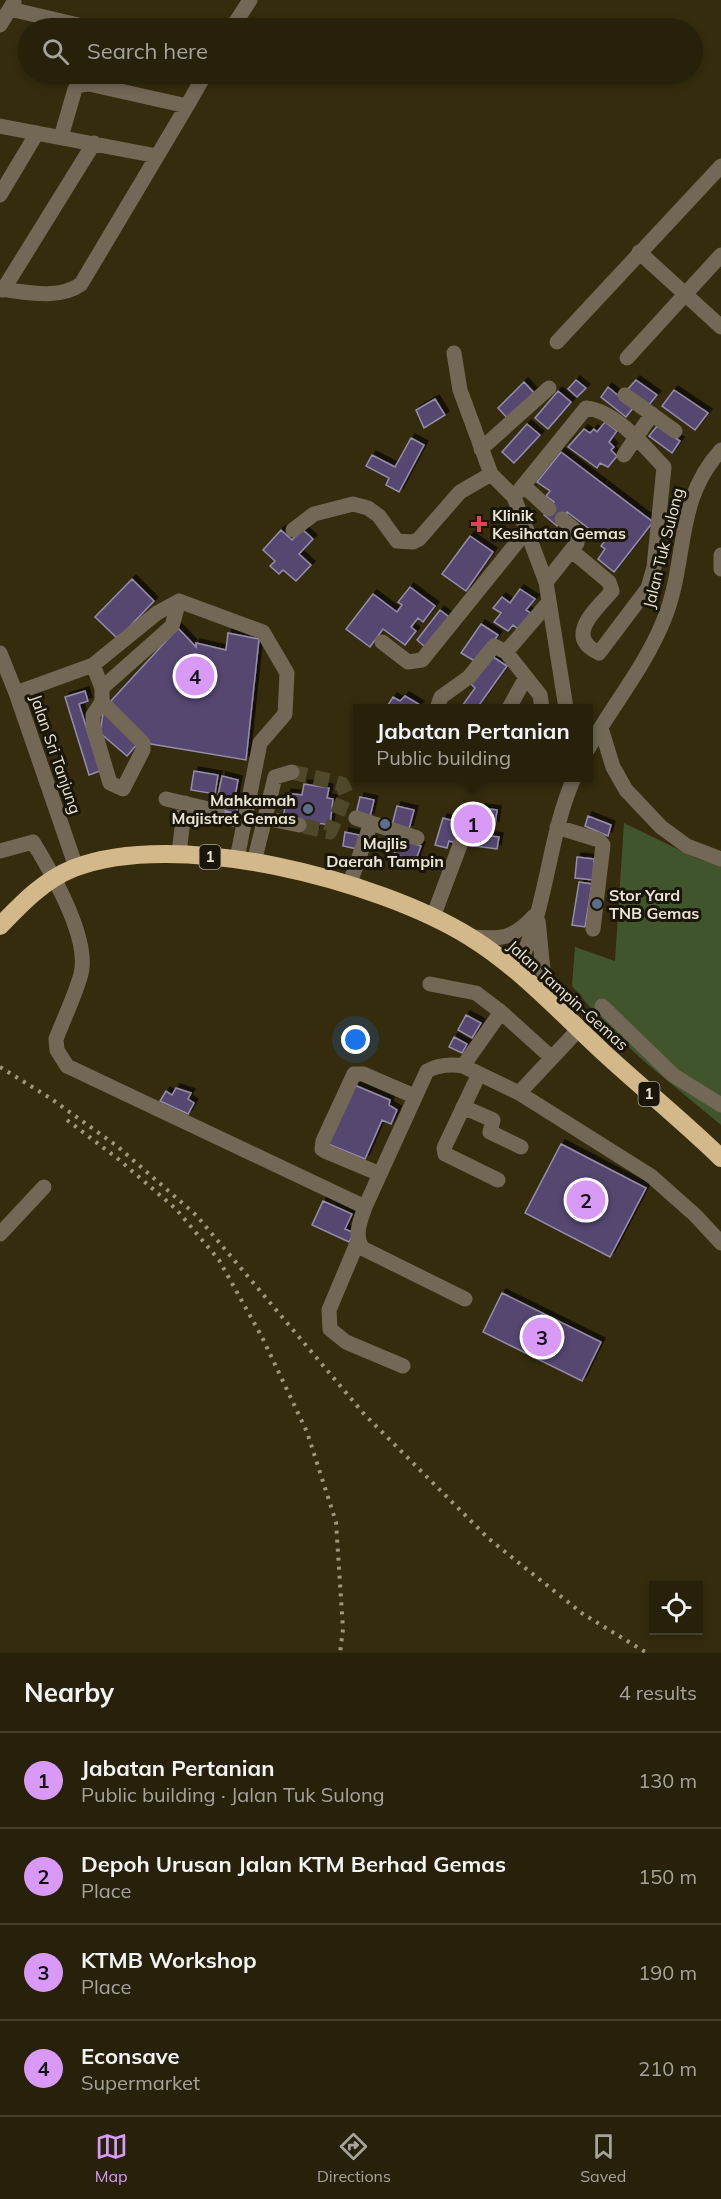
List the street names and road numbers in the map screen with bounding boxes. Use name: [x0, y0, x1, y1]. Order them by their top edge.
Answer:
street label: Jalan Tuk Sulong: [638, 486, 688, 610]
street label: Jalan Sri Tanjung: [26, 692, 86, 816]
road number: 1: [200, 845, 220, 869]
street label: Jalan Tampin-Gemas: [504, 936, 633, 1055]
road number: 1: [638, 1082, 660, 1106]

